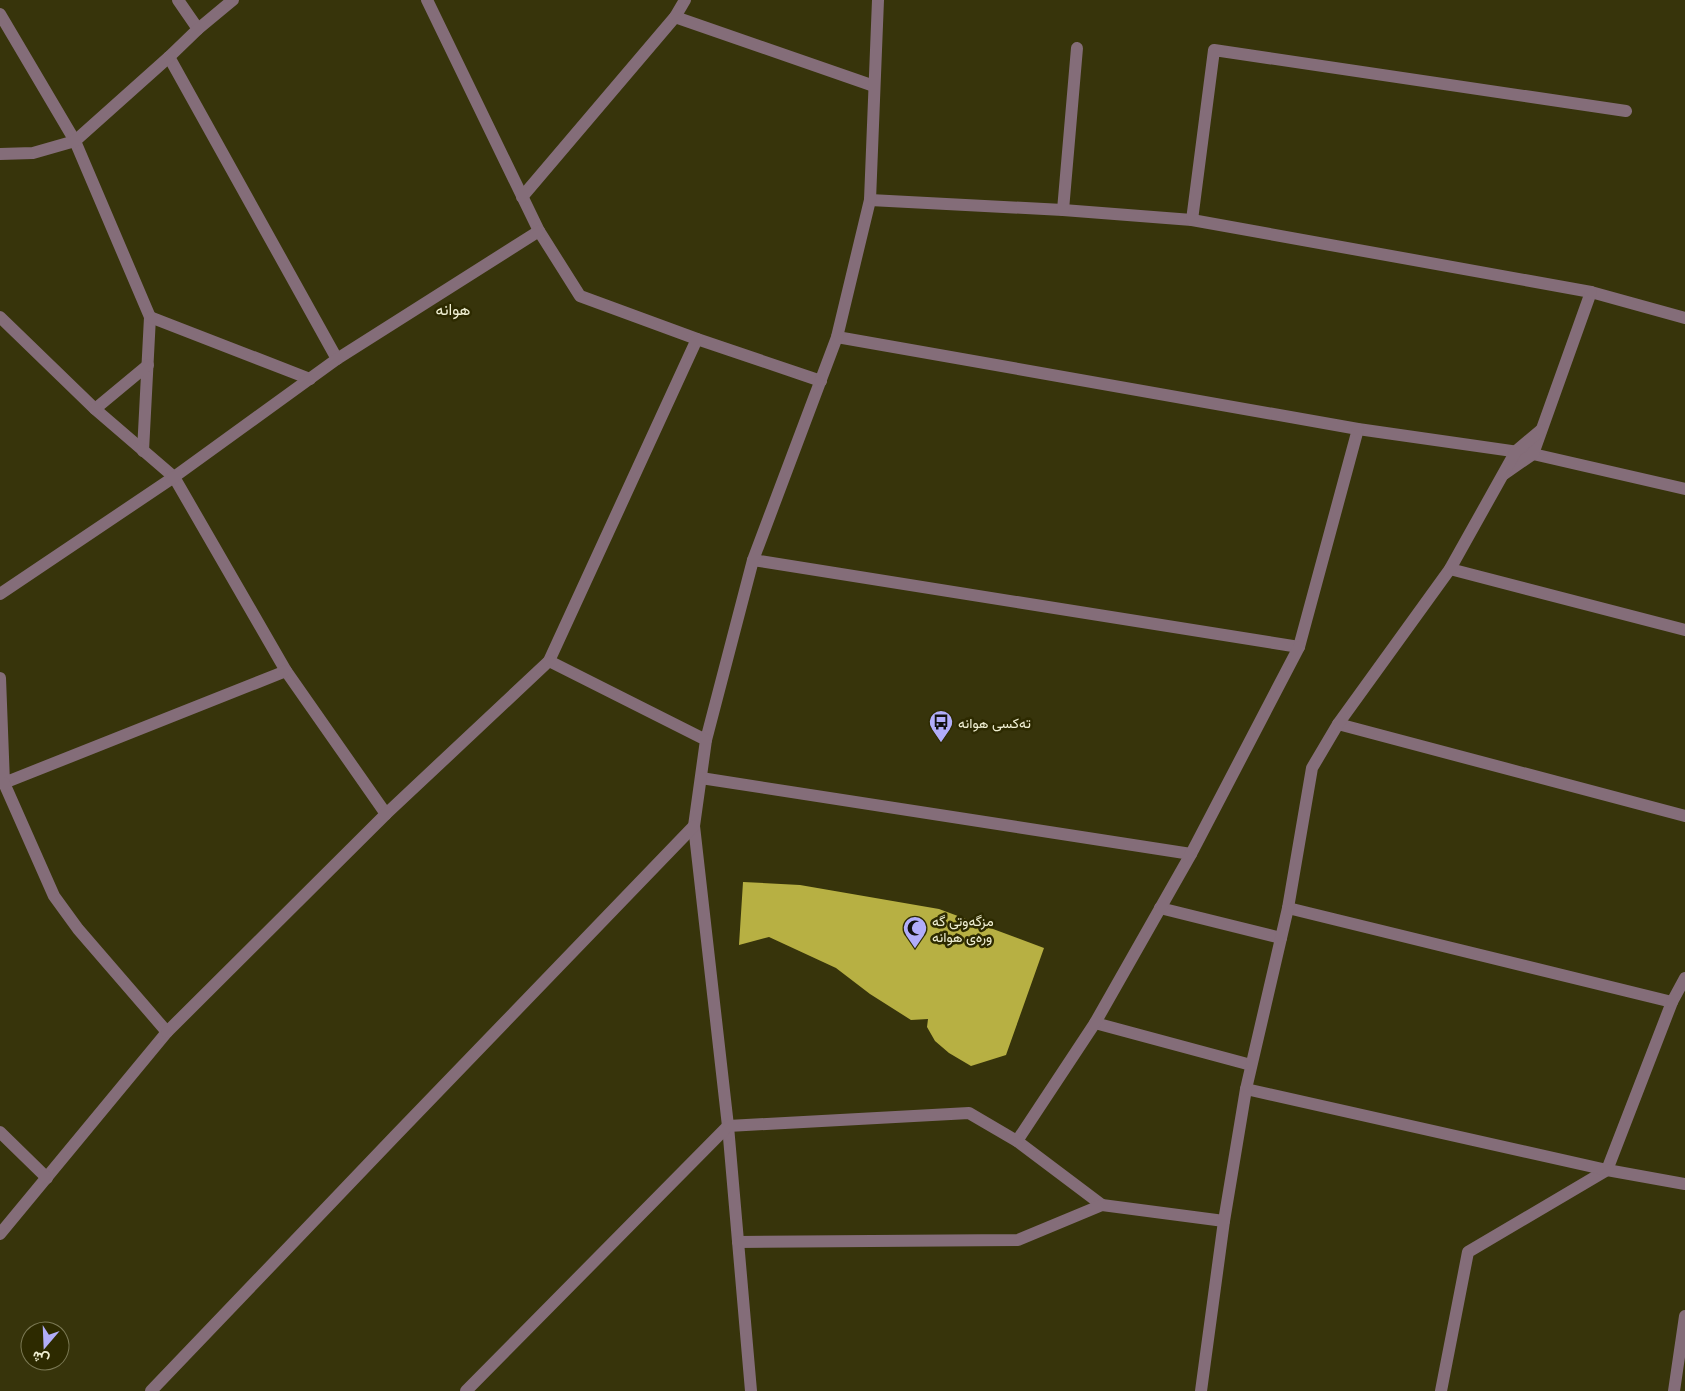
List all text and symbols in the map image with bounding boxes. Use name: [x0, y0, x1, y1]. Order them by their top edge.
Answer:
district label: هوانە: [436, 299, 470, 320]
bus stop icon: تەکسی هوانە: [928, 709, 954, 743]
place label: تەکسی هوانە: [958, 714, 1031, 732]
place label: مزگەوتی گە ورەی هوانە: [932, 912, 994, 946]
mosque icon: مزگەوتی گە ورەی هوانە: [902, 915, 928, 949]
north arrow: [20, 1321, 70, 1371]
text: ش: [30, 1347, 52, 1370]

